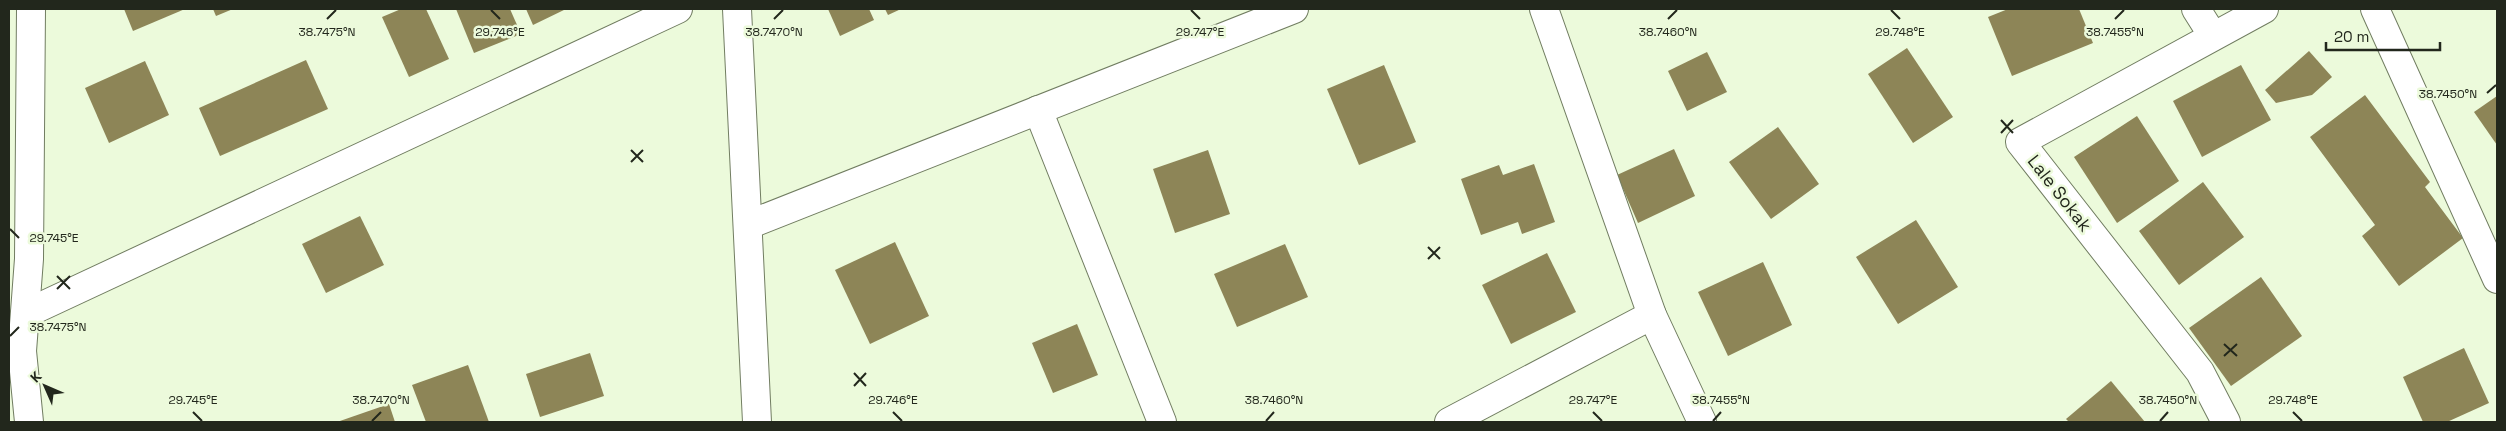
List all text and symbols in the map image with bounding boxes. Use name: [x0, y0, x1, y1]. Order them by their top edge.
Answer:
scale bar: [2326, 20, 2440, 52]
text: 38.7475°N: [298, 24, 356, 40]
text: 29.746°E: [475, 24, 525, 40]
text: 38.7470°N: [745, 24, 803, 40]
text: 29.747°E: [1176, 24, 1224, 40]
text: 38.7460°N: [1639, 24, 1697, 40]
text: 29.748°E: [1875, 24, 1925, 40]
text: 38.7455°N: [2086, 24, 2144, 40]
text: 20 m: [2334, 27, 2369, 46]
text: 38.7450°N: [2419, 86, 2477, 102]
street label: Lale Sokak: [2023, 150, 2097, 236]
text: 29.745°E: [29, 230, 79, 246]
text: 38.7475°N: [29, 319, 87, 335]
north arrow: [20, 361, 70, 411]
text: K: [26, 367, 45, 386]
text: 29.745°E: [168, 392, 218, 408]
text: 38.7470°N: [352, 392, 410, 408]
text: 29.746°E: [868, 392, 918, 408]
text: 38.7460°N: [1245, 392, 1303, 408]
text: 29.747°E: [1569, 392, 1617, 408]
text: 38.7455°N: [1692, 392, 1750, 408]
text: 38.7450°N: [2139, 392, 2197, 408]
text: 29.748°E: [2268, 392, 2318, 408]

